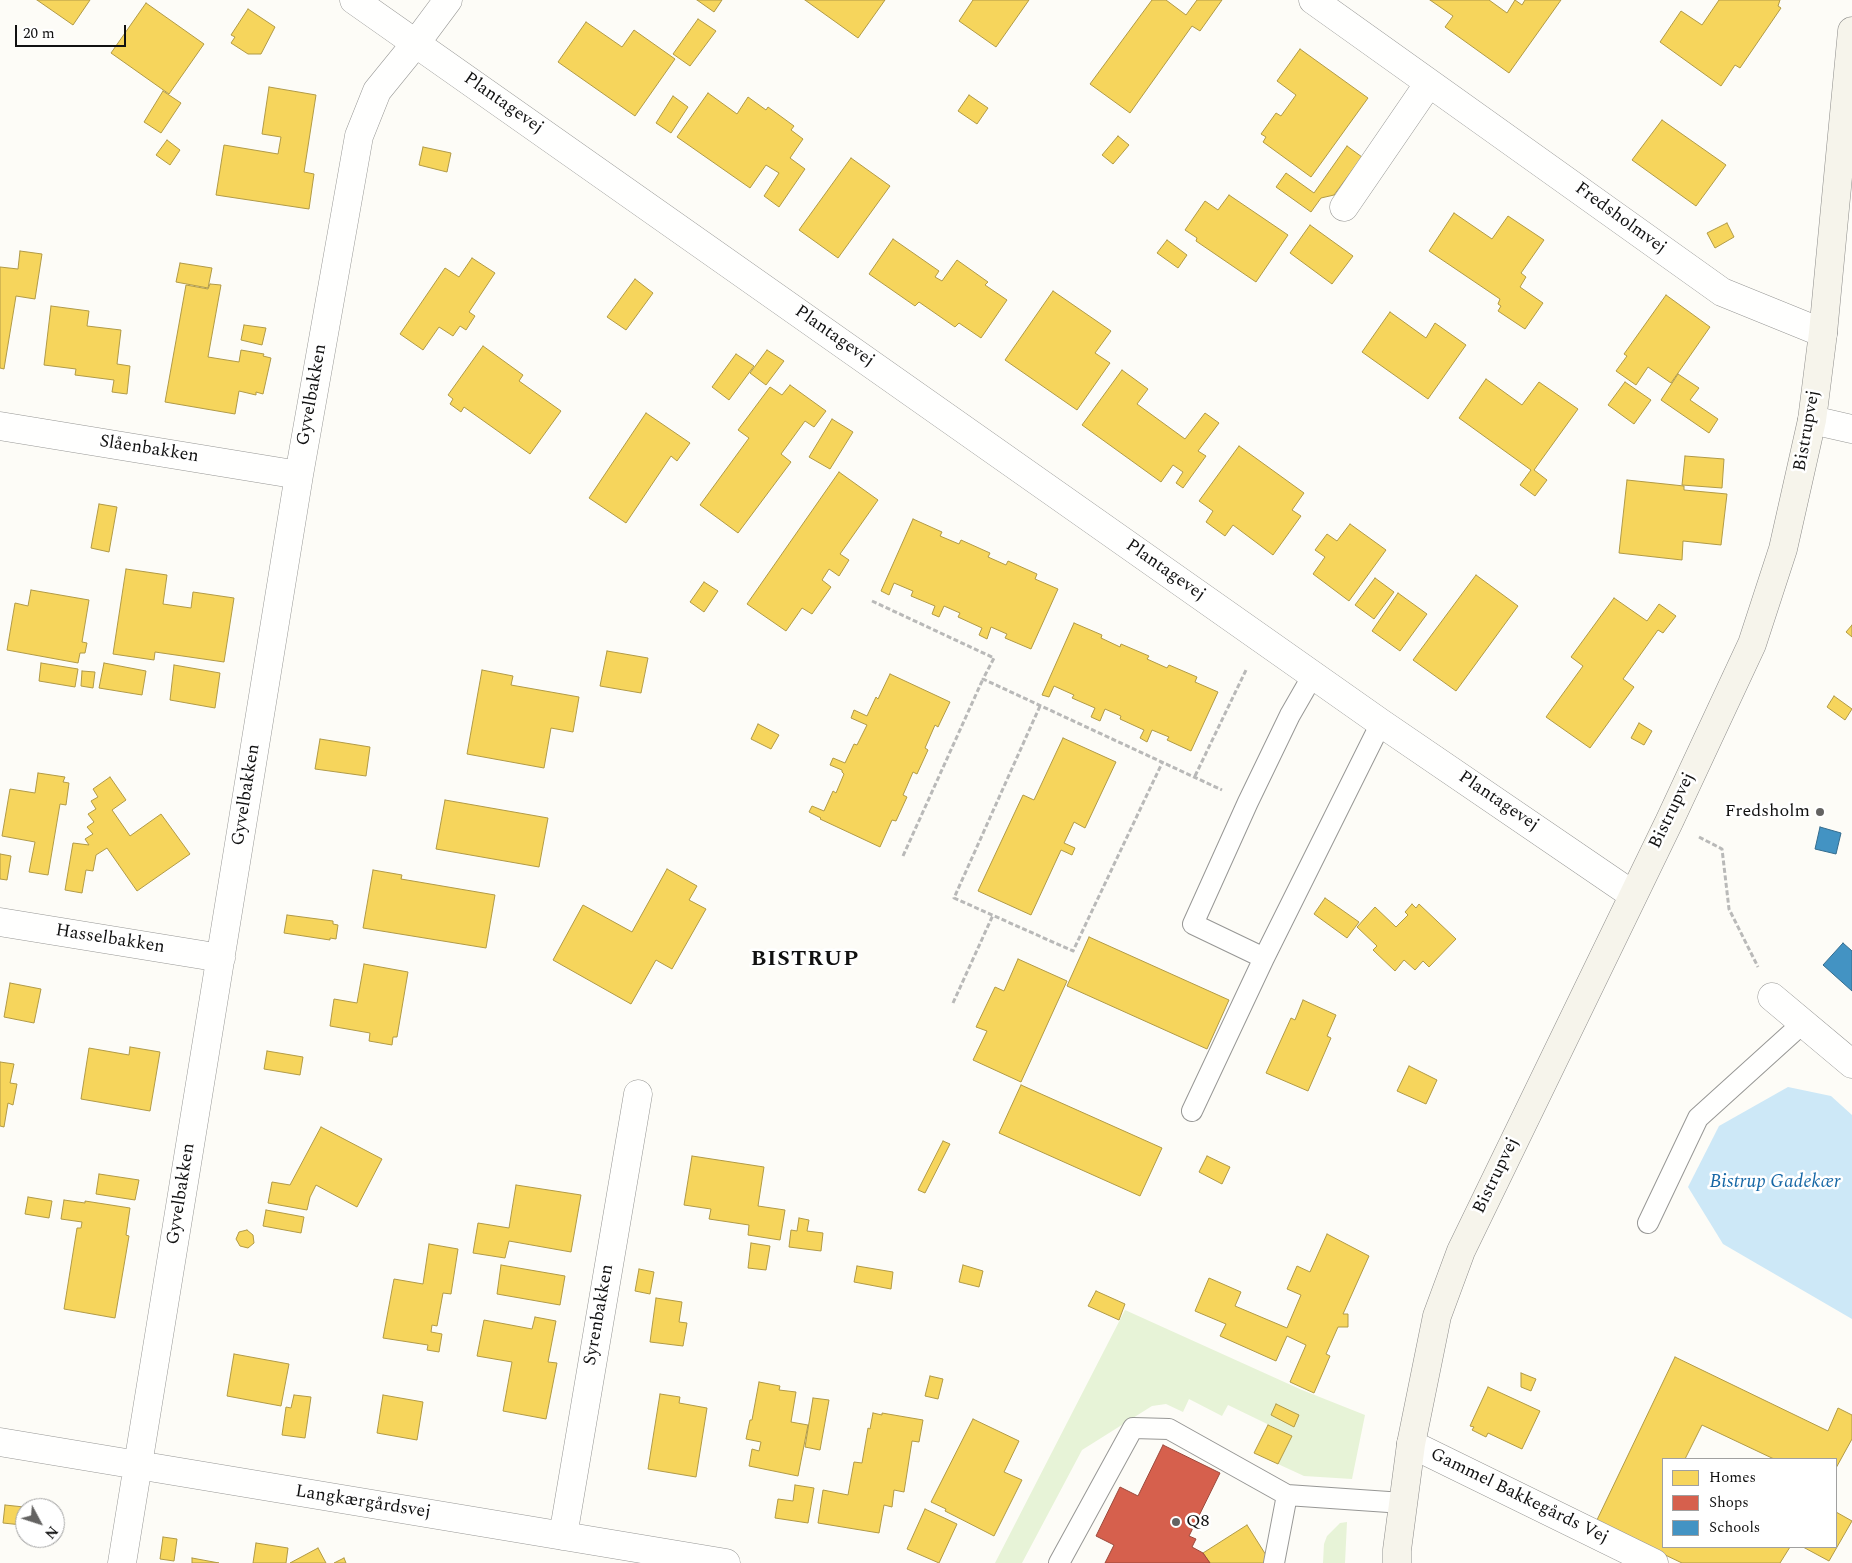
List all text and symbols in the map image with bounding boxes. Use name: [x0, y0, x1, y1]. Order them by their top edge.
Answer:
scale bar: [18, 15, 129, 47]
text: 20 m: [23, 22, 55, 45]
street label: Plantagevej: [459, 69, 547, 139]
street label: Fredsholmvej: [1570, 179, 1670, 259]
street label: Plantagevej: [790, 302, 878, 372]
street label: Gyvelbakken: [293, 343, 333, 447]
street label: Bistrupvej: [1790, 389, 1826, 473]
street label: Slåenbakken: [98, 431, 200, 469]
street label: Plantagevej: [1121, 536, 1209, 606]
street label: Gyvelbakken: [228, 743, 266, 847]
street label: Plantagevej: [1454, 767, 1542, 837]
street label: Bistrupvej: [1645, 769, 1701, 853]
place label: Fredsholm: [1725, 801, 1810, 823]
marker: Fredsholm: [1814, 806, 1826, 818]
street label: Hasselbakken: [54, 921, 166, 959]
district label: BISTRUP: [750, 948, 860, 974]
street label: Bistrupvej: [1469, 1134, 1525, 1218]
street label: Gyvelbakken: [163, 1142, 201, 1246]
water label: Bistrup Gadekær: [1709, 1172, 1841, 1194]
street label: Syrenbakken: [580, 1263, 620, 1367]
street label: Gammel Bakkegårds Vej: [1426, 1444, 1612, 1550]
legend: [1662, 1458, 1837, 1548]
text: Homes: [1709, 1466, 1756, 1489]
street label: Langkærgårdsvej: [294, 1482, 432, 1524]
text: Shops: [1709, 1491, 1749, 1514]
north arrow: [15, 1498, 65, 1548]
place label: Q8: [1186, 1511, 1210, 1533]
marker: Q8: [1170, 1516, 1182, 1528]
text: Schools: [1709, 1516, 1760, 1539]
text: N: [39, 1521, 63, 1543]

